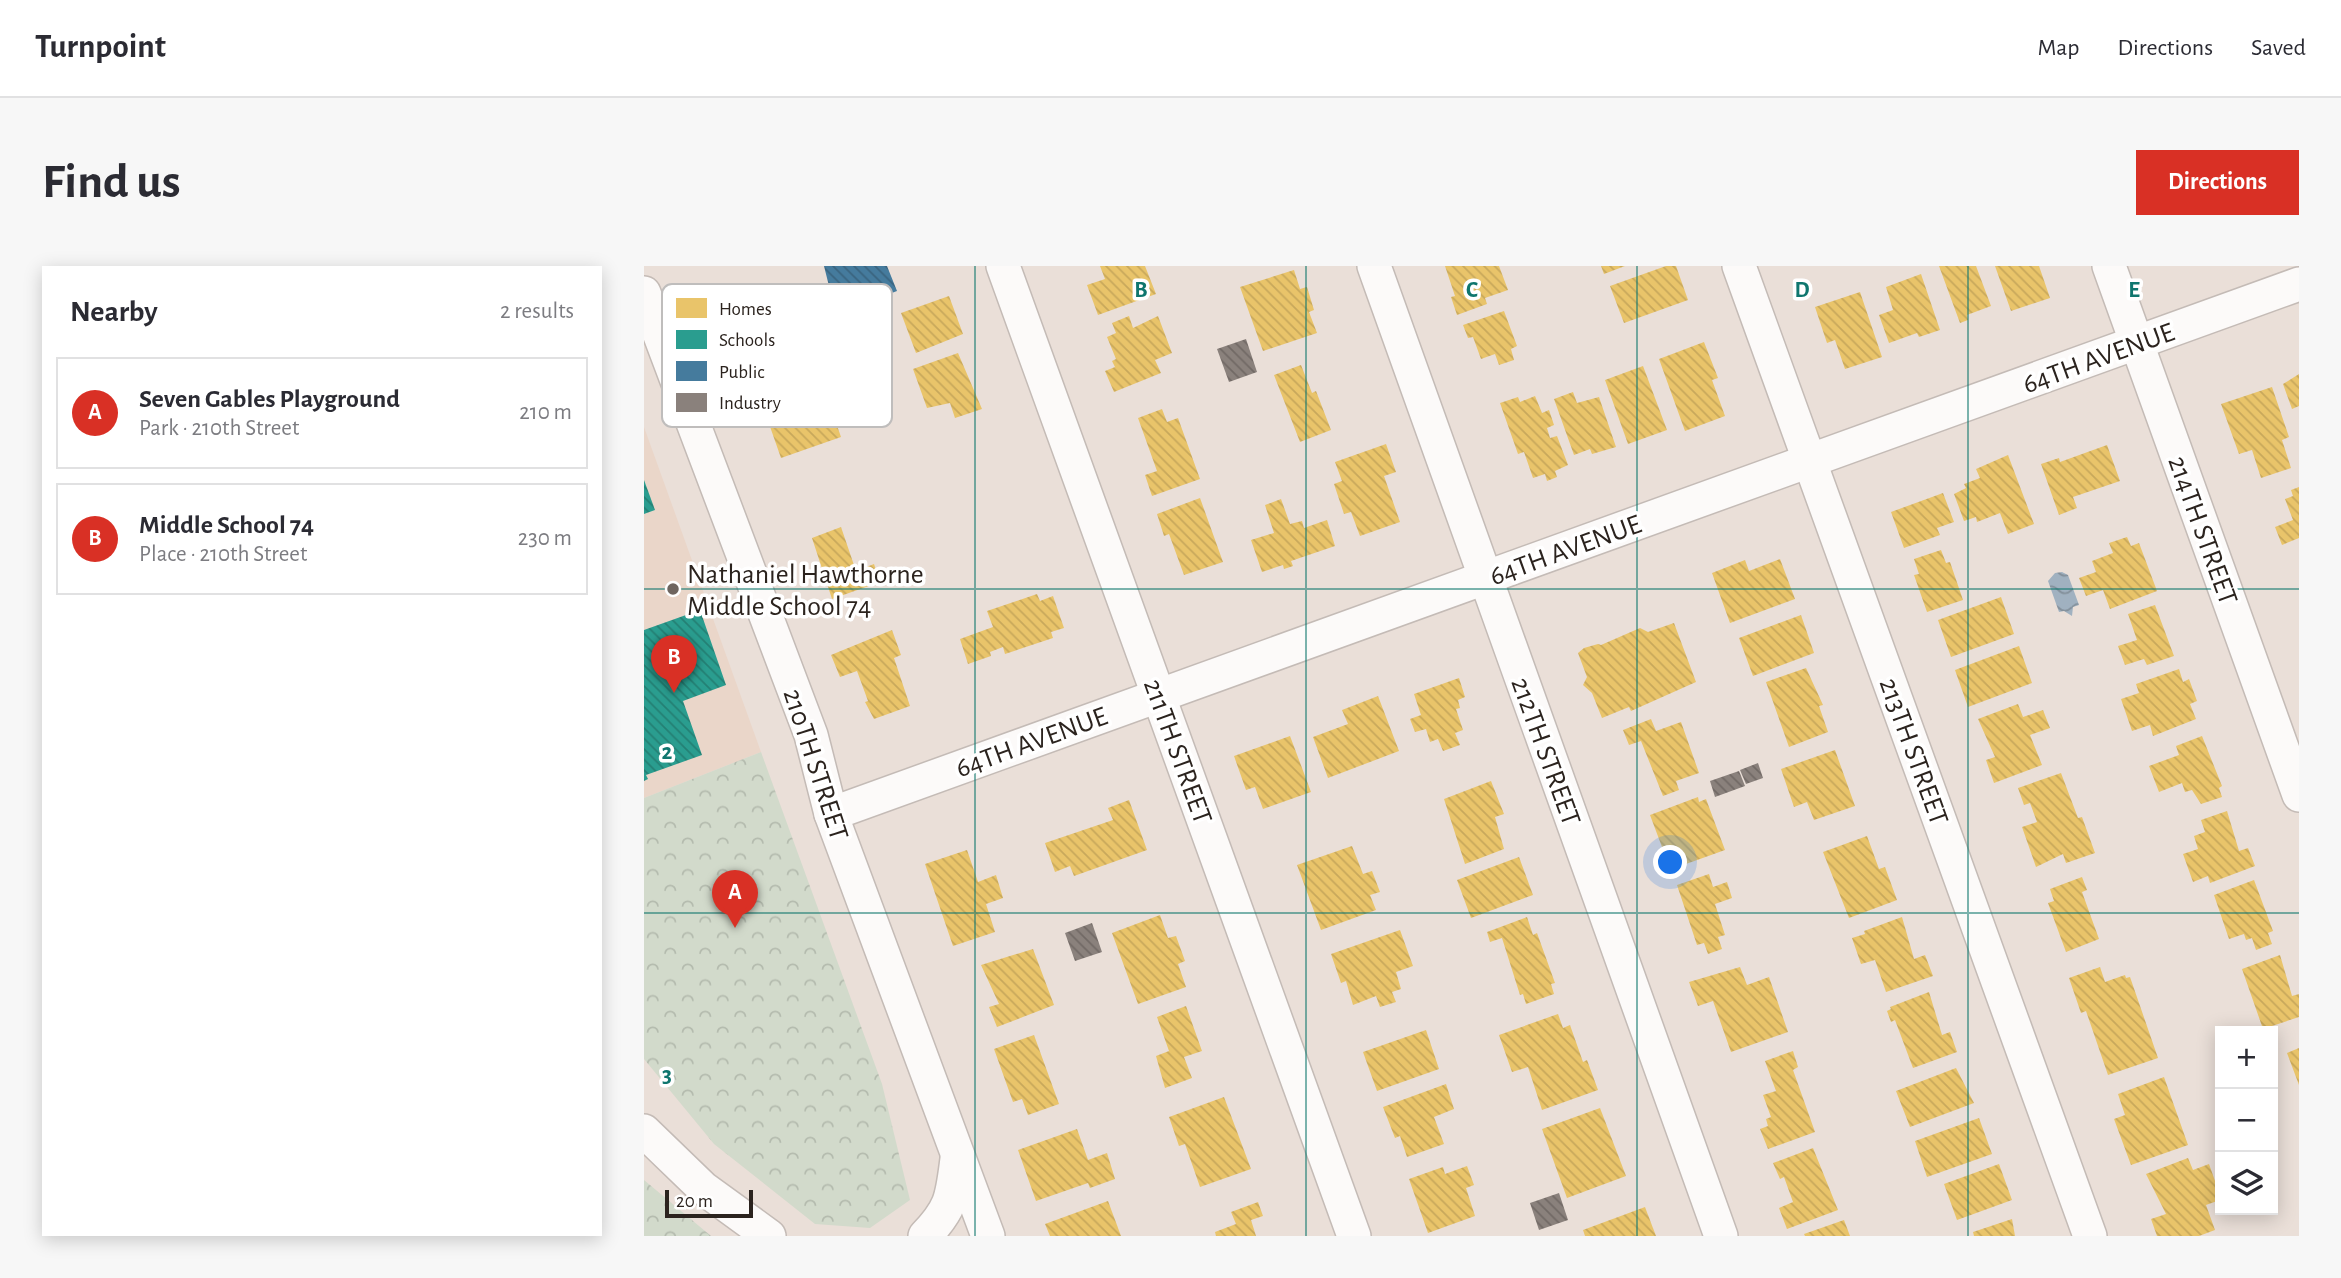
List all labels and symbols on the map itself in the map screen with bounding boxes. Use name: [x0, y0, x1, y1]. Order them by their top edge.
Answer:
text: B: [1134, 279, 1148, 302]
text: C: [1466, 279, 1478, 302]
text: D: [1794, 279, 1810, 302]
text: E: [2128, 279, 2140, 302]
legend: [662, 284, 892, 427]
text: Homes: [719, 300, 772, 319]
street label: 64TH AVENUE: [2019, 319, 2178, 399]
text: Schools: [719, 331, 775, 350]
text: Public: [719, 363, 765, 382]
text: Industry: [719, 394, 781, 413]
street label: 214TH STREET: [2162, 453, 2242, 609]
street label: 64TH AVENUE: [1486, 511, 1645, 591]
place label: Nathaniel Hawthorne Middle School 74: [687, 561, 924, 621]
marker: Nathaniel Hawthorne Middle School 74: [665, 581, 681, 597]
pin: B: [651, 635, 697, 693]
street label: 212TH STREET: [1505, 674, 1585, 830]
street label: 213TH STREET: [1874, 674, 1953, 829]
street label: 211TH STREET: [1138, 675, 1216, 828]
street label: 210TH STREET: [777, 685, 853, 844]
street label: 64TH AVENUE: [952, 703, 1111, 783]
text: 2: [662, 741, 673, 764]
your location: [1653, 845, 1687, 879]
pin: A: [712, 870, 758, 928]
text: 3: [662, 1064, 672, 1087]
scale bar: [665, 1187, 752, 1219]

